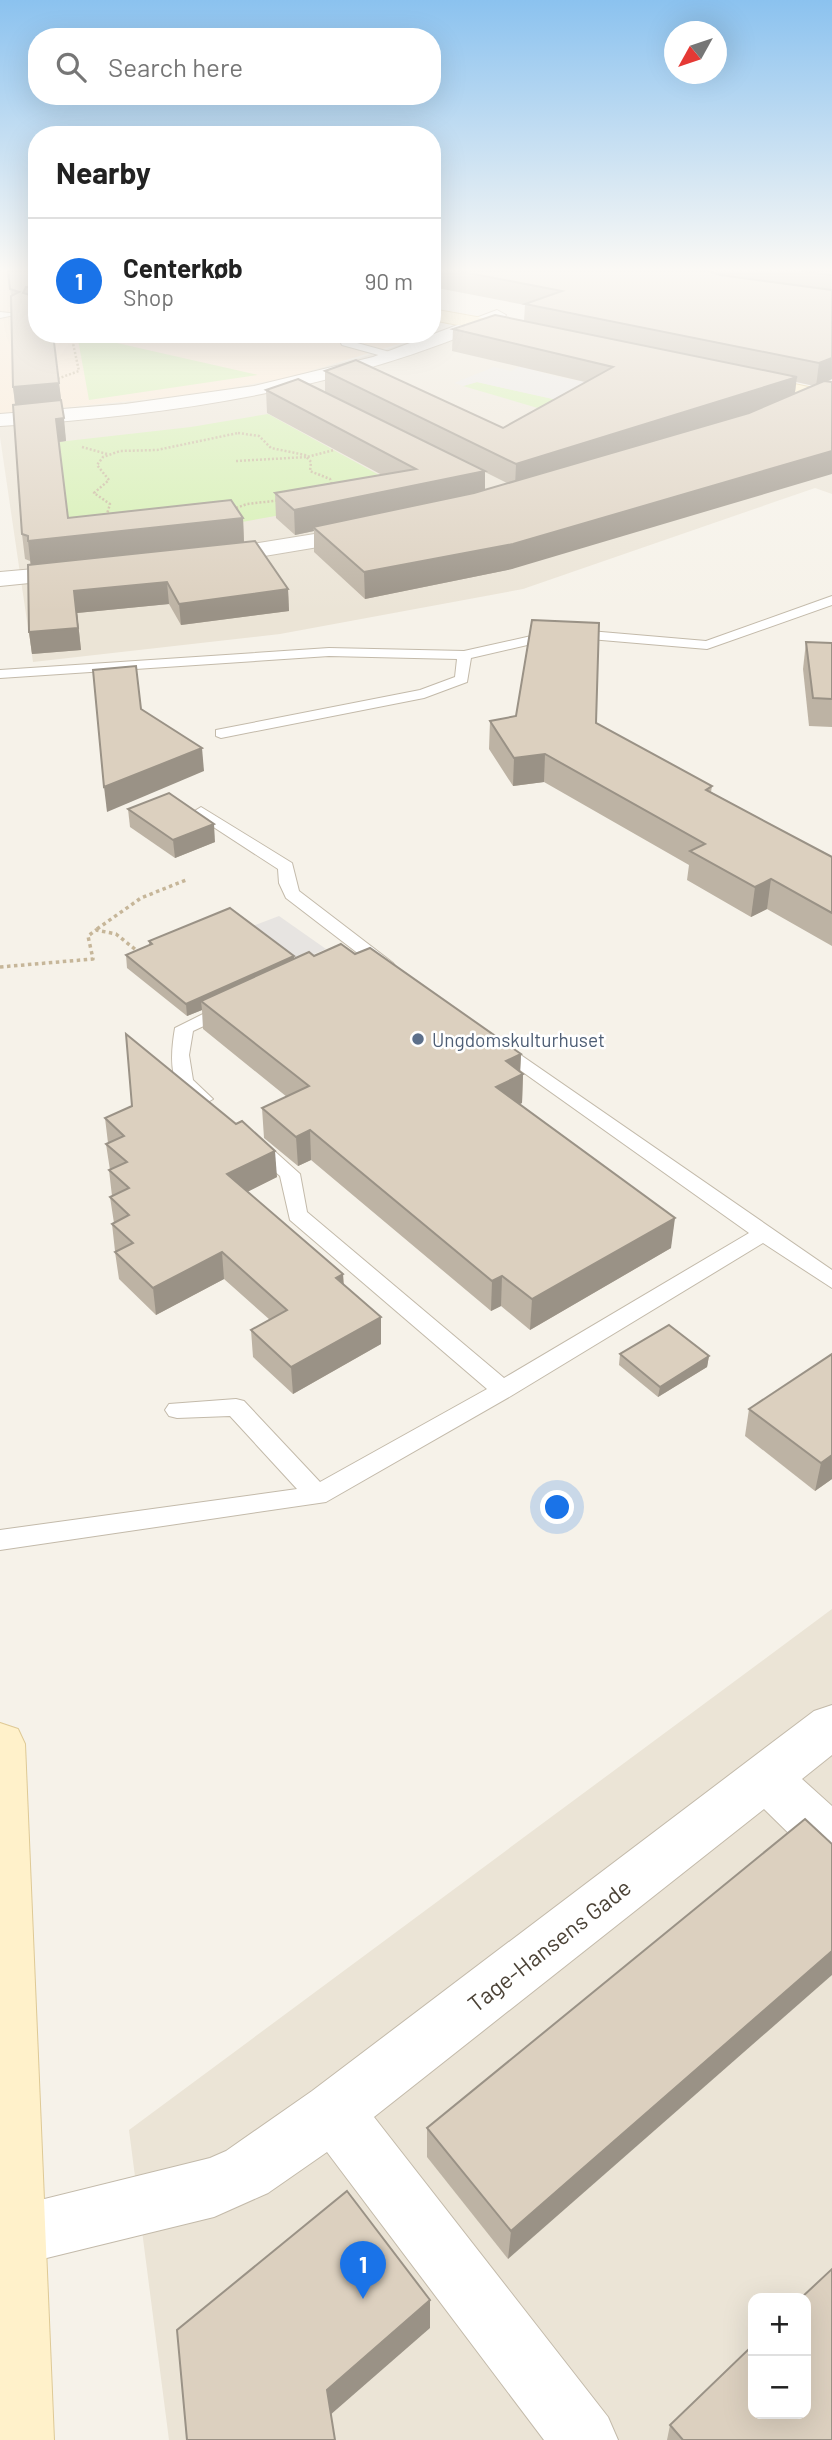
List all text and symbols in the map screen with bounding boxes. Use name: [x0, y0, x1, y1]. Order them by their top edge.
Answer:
north arrow: [664, 21, 727, 84]
search box: [28, 28, 441, 105]
icon: search: [52, 48, 90, 86]
text: Search here: [108, 51, 243, 82]
text: Nearby: [56, 154, 151, 190]
text: Centerkøb: [123, 252, 243, 283]
text: 1: [75, 267, 83, 295]
text: 90 m: [364, 267, 413, 295]
text: Shop: [123, 283, 174, 311]
place label: Ungdomskulturhuset: [432, 1028, 605, 1051]
marker: Ungdomskulturhuset: [410, 1031, 426, 1047]
your location: [540, 1490, 574, 1524]
street label: Tage-Hansens Gade: [462, 1873, 636, 2017]
pin: 1: [340, 2241, 386, 2299]
map controls: [748, 2293, 811, 2419]
button: +: [748, 2293, 811, 2356]
button: −: [748, 2356, 811, 2419]

